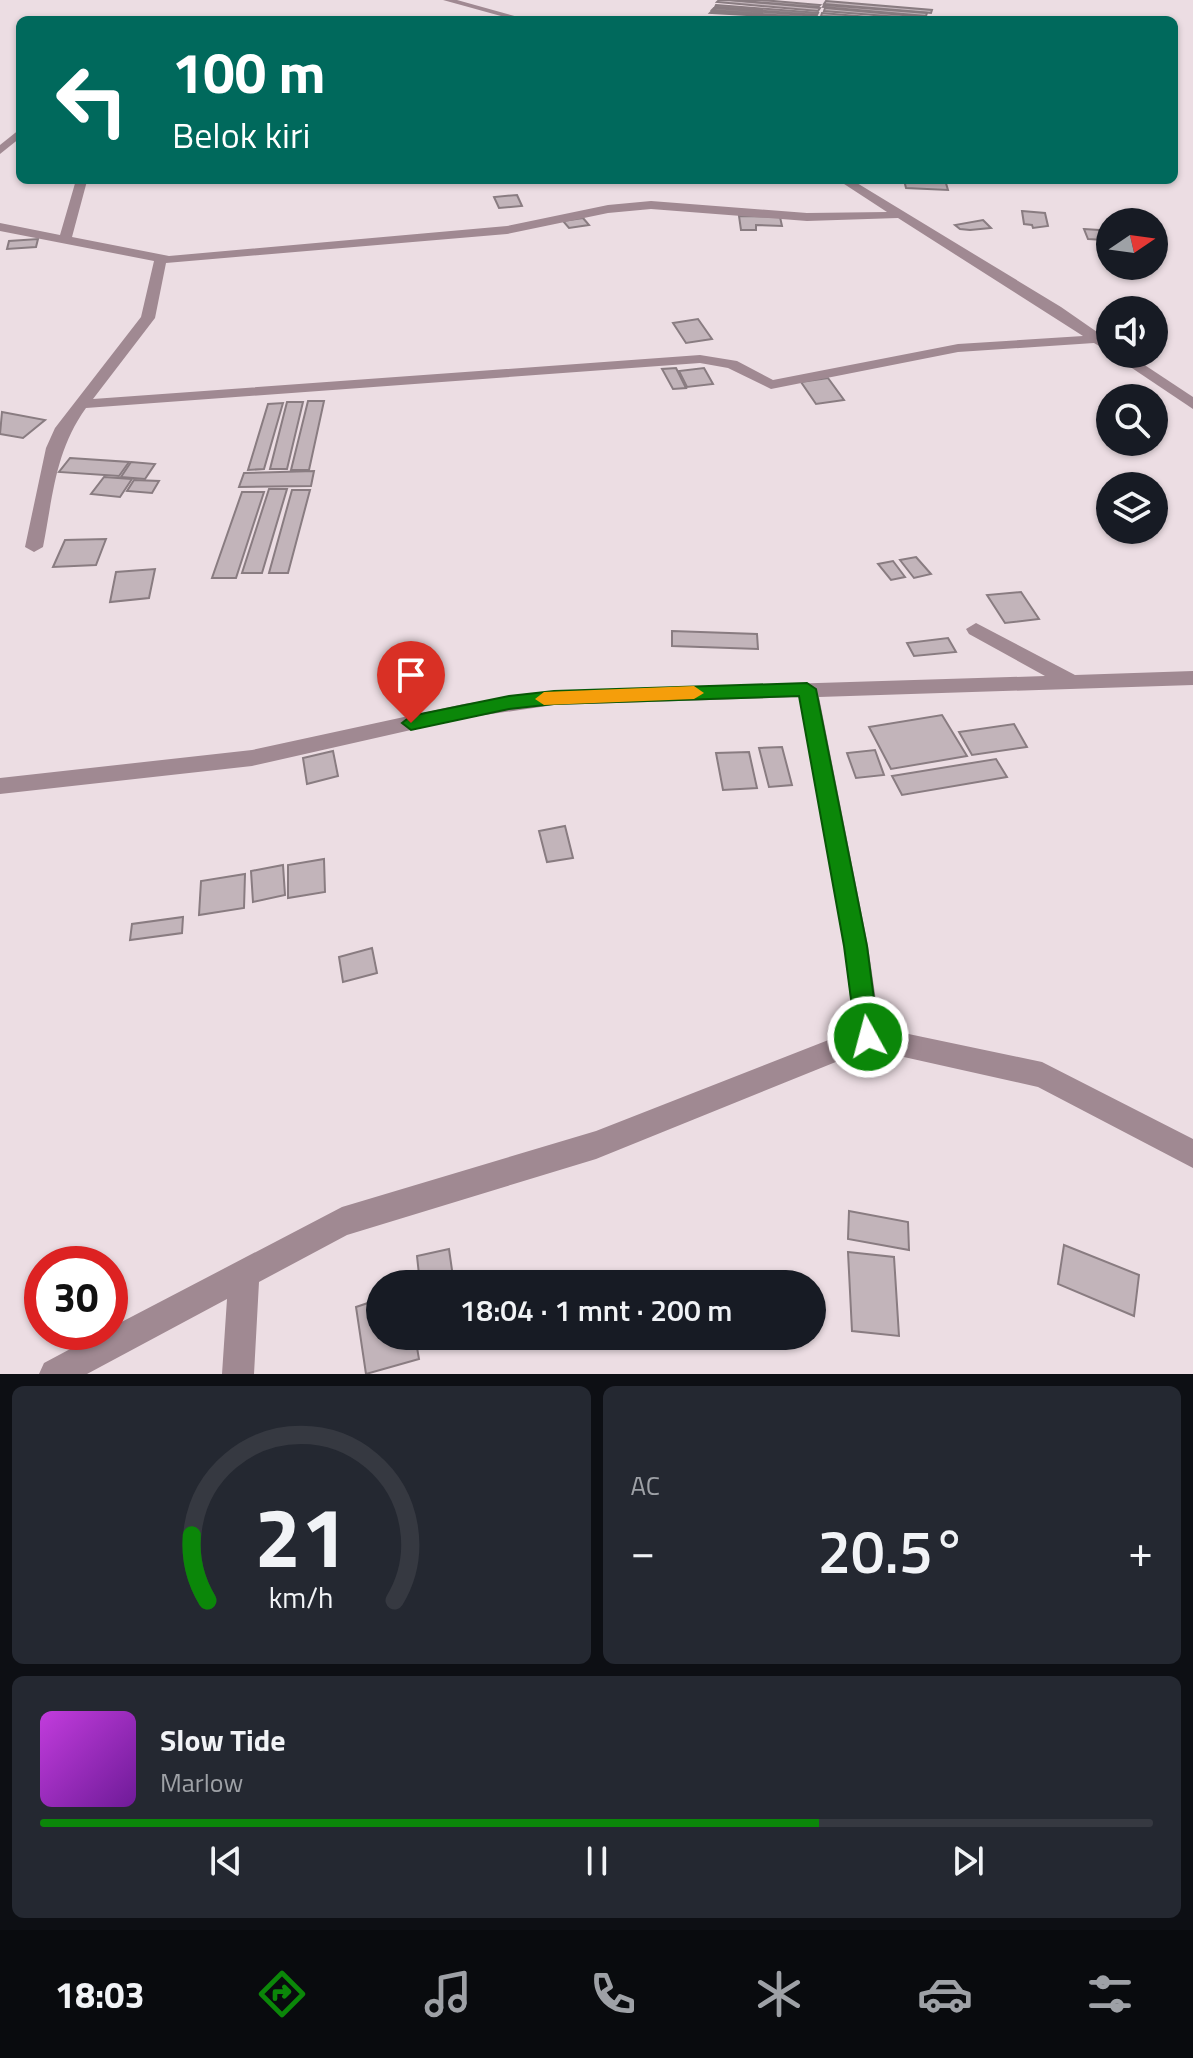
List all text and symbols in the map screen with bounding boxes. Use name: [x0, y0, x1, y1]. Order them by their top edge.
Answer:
text: 100 m: [172, 30, 325, 115]
icon: left: [40, 48, 144, 152]
text: Belok kiri: [172, 107, 310, 162]
north arrow: [1096, 208, 1168, 280]
map controls: [1096, 208, 1168, 544]
button: sound: [1096, 296, 1168, 368]
button: search: [1096, 384, 1168, 456]
button: layers: [1096, 472, 1168, 544]
pin: [377, 641, 445, 723]
icon: arrive: [389, 653, 433, 697]
position arrow: [826, 995, 910, 1079]
speed limit sign: 30: [24, 1246, 128, 1350]
text: 18:04 · 1 mnt · 200 m: [460, 1287, 732, 1333]
text: AC: [631, 1466, 660, 1505]
text: 21: [255, 1473, 348, 1599]
text: 20.5°: [817, 1505, 966, 1596]
text: −: [631, 1517, 655, 1584]
text: +: [1128, 1517, 1153, 1584]
text: km/h: [269, 1576, 334, 1619]
text: Slow Tide: [160, 1717, 285, 1763]
text: Marlow: [160, 1763, 243, 1802]
icon: previous: [204, 1839, 248, 1883]
icon: pause: [575, 1839, 619, 1883]
icon: next: [946, 1839, 990, 1883]
icon: directions: [254, 1966, 310, 2022]
icon: music: [420, 1966, 476, 2022]
icon: phone: [585, 1966, 641, 2022]
icon: climate: [751, 1966, 807, 2022]
icon: car: [917, 1966, 973, 2022]
icon: filters: [1082, 1966, 1138, 2022]
text: 18:03: [55, 1967, 145, 2022]

